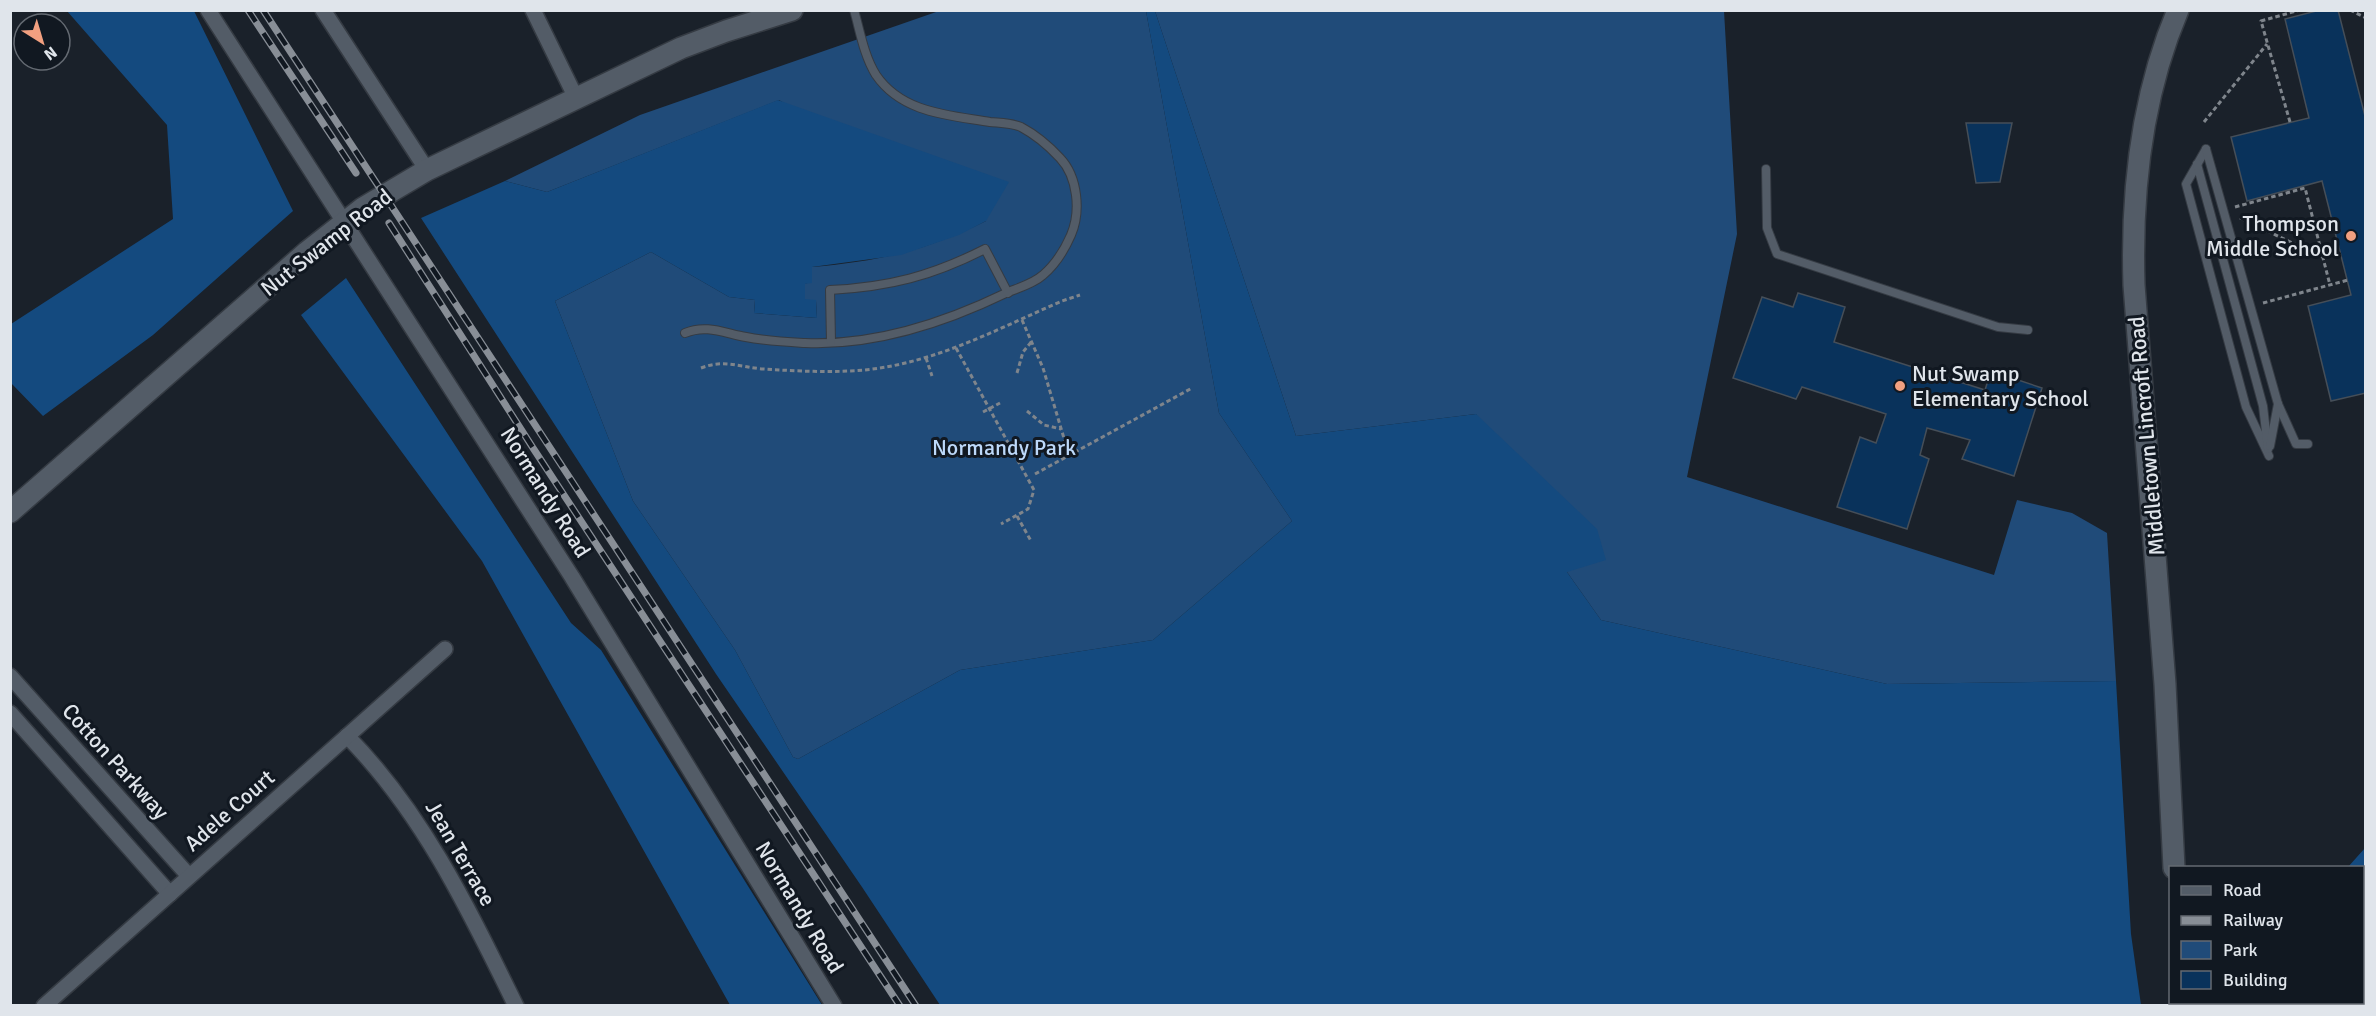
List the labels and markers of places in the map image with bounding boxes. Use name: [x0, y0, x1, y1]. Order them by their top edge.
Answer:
place label: Thompson Middle School: [2206, 210, 2339, 262]
marker: Thompson Middle School: [2344, 229, 2358, 243]
place label: Nut Swamp Elementary School: [1912, 360, 2089, 412]
marker: Nut Swamp Elementary School: [1893, 379, 1907, 393]

